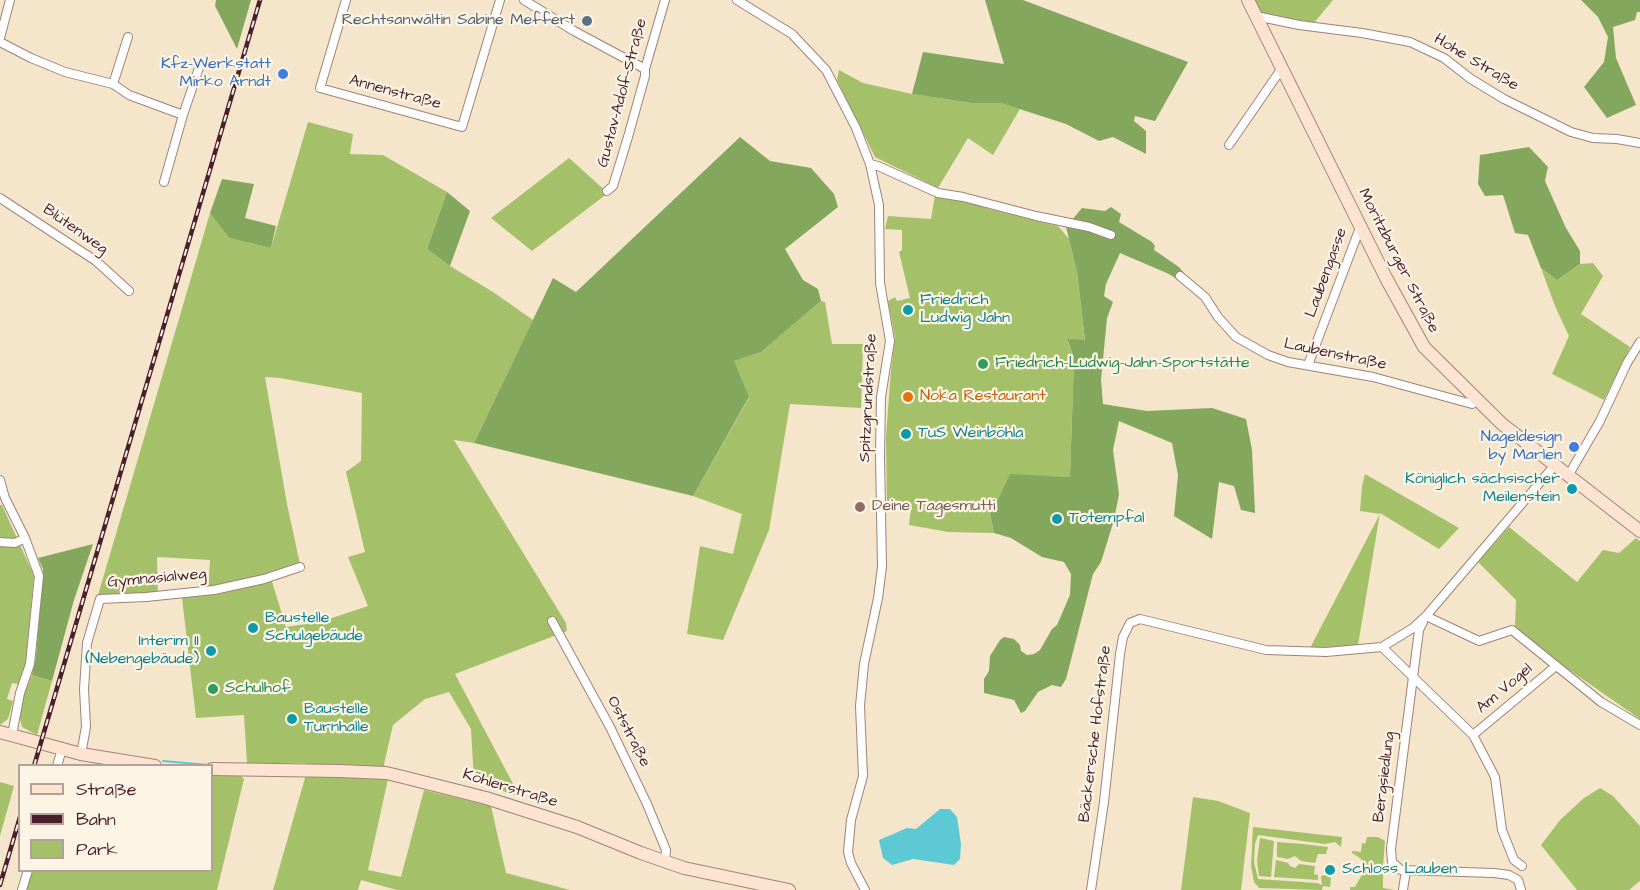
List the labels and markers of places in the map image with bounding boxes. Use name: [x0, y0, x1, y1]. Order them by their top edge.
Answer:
place label: Rechtsanwältin Sabine Meffert: [342, 11, 575, 31]
marker: Rechtsanwältin Sabine Meffert: [580, 14, 594, 28]
place label: Kfz-Werkstatt Mirko Arndt: [161, 55, 271, 93]
marker: Kfz-Werkstatt Mirko Arndt: [276, 67, 290, 81]
place label: Friedrich Ludwig Jahn: [920, 291, 1010, 329]
marker: Friedrich Ludwig Jahn: [901, 303, 915, 317]
place label: Friedrich-Ludwig-Jahn-Sportstätte: [995, 354, 1250, 374]
marker: Friedrich-Ludwig-Jahn-Sportstätte: [976, 357, 990, 371]
place label: Noka Restaurant: [920, 387, 1046, 407]
marker: Noka Restaurant: [901, 390, 915, 404]
place label: TuS Weinböhla: [918, 424, 1023, 444]
marker: TuS Weinböhla: [899, 427, 913, 441]
place label: Nageldesign by Marlen: [1481, 428, 1562, 466]
marker: Nageldesign by Marlen: [1567, 440, 1581, 454]
place label: Königlich sächsischer Meilenstein: [1405, 470, 1560, 508]
marker: Königlich sächsischer Meilenstein: [1565, 482, 1579, 496]
place label: Deine Tagesmutti: [872, 497, 996, 517]
marker: Deine Tagesmutti: [853, 500, 867, 514]
place label: Totempfal: [1069, 509, 1145, 529]
marker: Totempfal: [1050, 512, 1064, 526]
place label: Baustelle Schulgebäude: [265, 609, 363, 647]
marker: Baustelle Schulgebäude: [246, 621, 260, 635]
place label: Interim II (Nebengebäude): [85, 632, 199, 670]
marker: Interim II (Nebengebäude): [204, 644, 218, 658]
place label: Schulhof: [225, 679, 290, 699]
marker: Schulhof: [206, 682, 220, 696]
place label: Baustelle Turnhalle: [304, 700, 369, 738]
marker: Baustelle Turnhalle: [285, 712, 299, 726]
place label: Schloss Lauben: [1342, 860, 1457, 880]
marker: Schloss Lauben: [1323, 863, 1337, 877]

